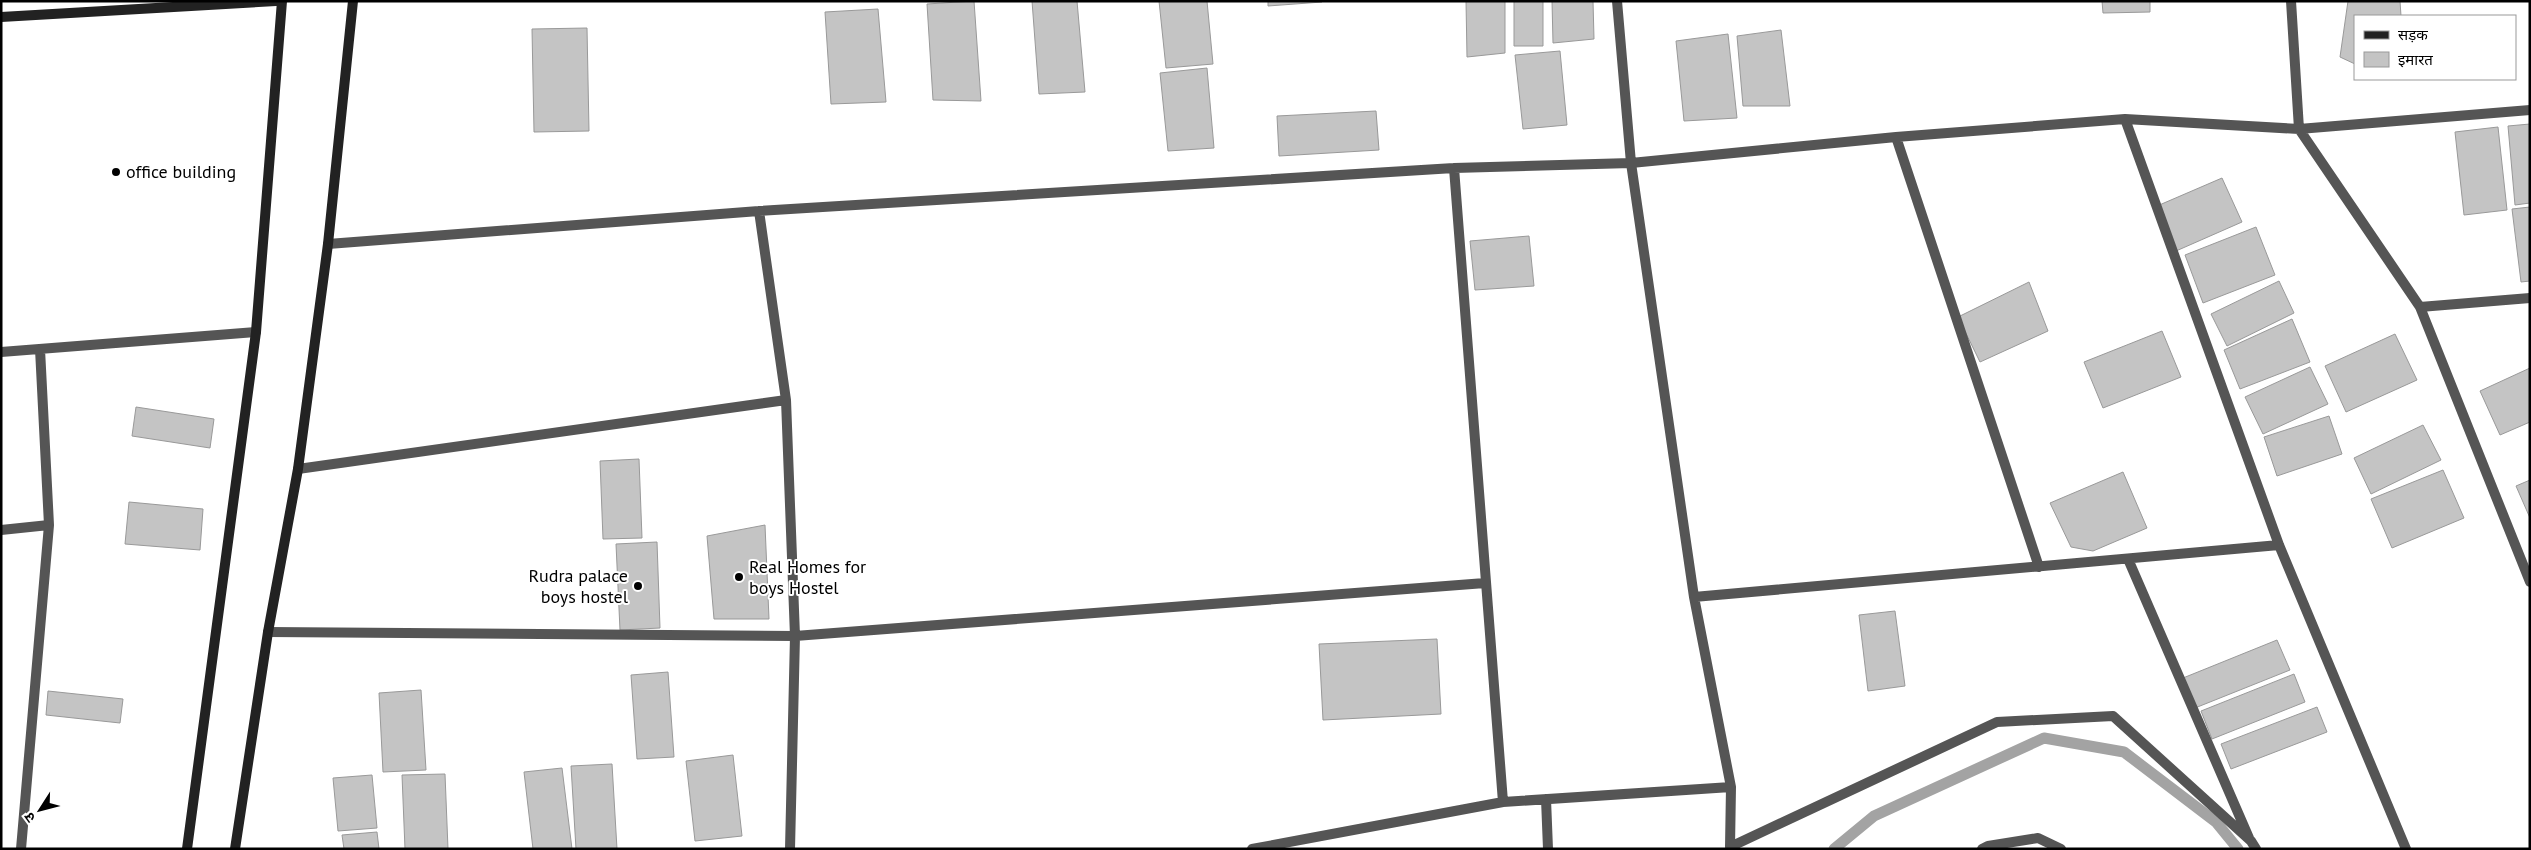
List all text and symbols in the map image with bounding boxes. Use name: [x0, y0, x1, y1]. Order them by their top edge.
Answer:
legend: [2354, 15, 2516, 80]
text: सड़क: [2398, 25, 2428, 44]
text: इमारत: [2398, 50, 2433, 69]
place label: office building: [126, 160, 236, 183]
marker: office building: [110, 166, 122, 178]
place label: Real Homes for boys Hostel: [749, 555, 866, 599]
place label: Rudra palace boys hostel: [529, 564, 629, 608]
marker: Real Homes for boys Hostel: [733, 571, 745, 583]
marker: Rudra palace boys hostel: [632, 580, 644, 592]
north arrow: [15, 785, 65, 835]
text: उ: [19, 808, 39, 826]

